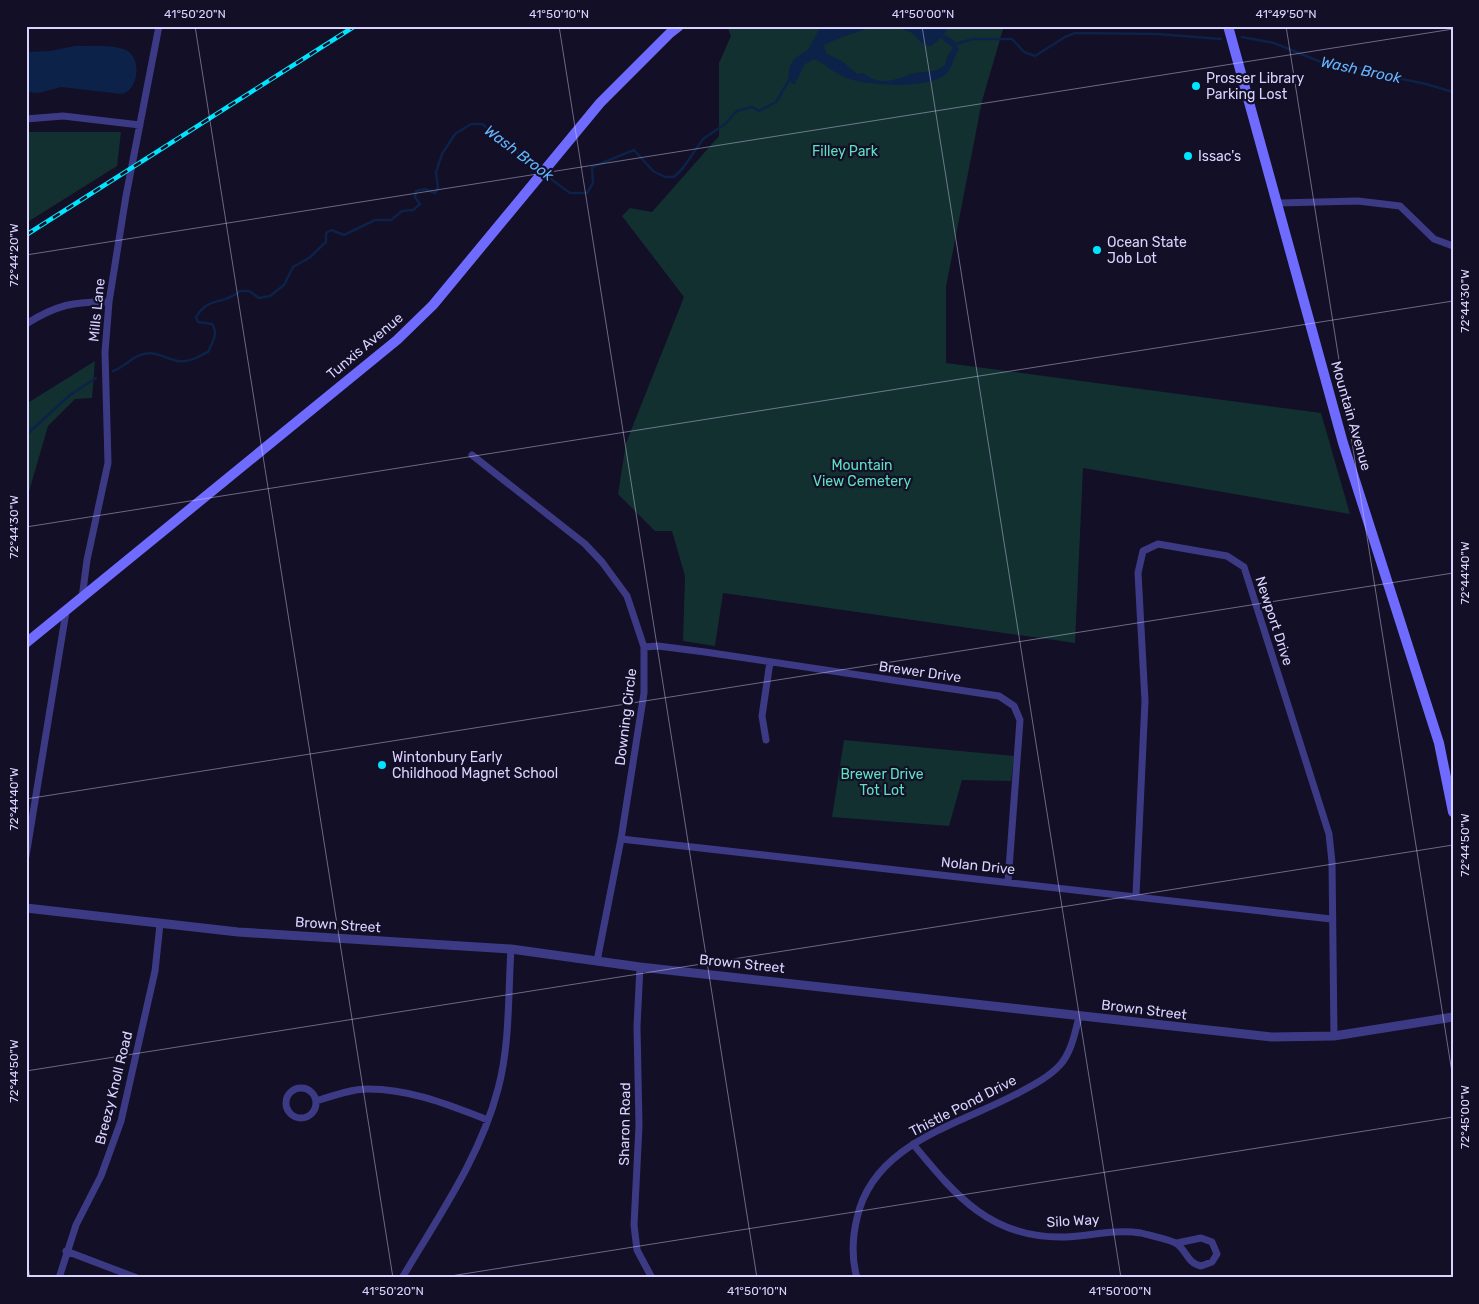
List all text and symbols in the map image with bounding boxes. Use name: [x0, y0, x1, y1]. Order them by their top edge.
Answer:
text: 41°50'20"N: [164, 7, 226, 21]
text: 41°50'10"N: [529, 7, 589, 21]
text: 41°50'00"N: [892, 7, 954, 21]
text: 41°49'50"N: [1255, 7, 1317, 21]
water label: Wash Brook: [1319, 53, 1403, 87]
place label: Prosser Library Parking Lost: [1206, 70, 1305, 103]
marker: Prosser Library Parking Lost: [1190, 80, 1202, 92]
water label: Wash Brook: [481, 121, 557, 185]
park label: Filley Park: [812, 143, 879, 160]
place label: Issac's: [1198, 148, 1241, 165]
marker: Issac's: [1182, 150, 1194, 162]
text: 72°44'20"W: [7, 223, 21, 287]
place label: Ocean State Job Lot: [1107, 234, 1187, 267]
marker: Ocean State Job Lot: [1091, 244, 1103, 256]
text: 72°44'30"W: [1458, 269, 1472, 333]
street label: Mills Lane: [85, 277, 109, 343]
street label: Tunxis Avenue: [324, 309, 407, 383]
street label: Mountain Avenue: [1327, 359, 1375, 473]
park label: Mountain View Cemetery: [813, 457, 911, 490]
text: 72°44'30"W: [7, 495, 21, 559]
text: 72°44'40"W: [1458, 541, 1472, 605]
street label: Newport Drive: [1252, 574, 1296, 668]
street label: Brewer Drive: [878, 658, 963, 686]
street label: Downing Circle: [612, 667, 640, 767]
place label: Wintonbury Early Childhood Magnet School: [392, 749, 558, 782]
marker: Wintonbury Early Childhood Magnet School: [376, 759, 388, 771]
park label: Brewer Drive Tot Lot: [840, 766, 924, 799]
text: 72°44'40"W: [7, 767, 21, 831]
text: 72°44'50"W: [1458, 813, 1472, 877]
street label: Nolan Drive: [940, 854, 1016, 878]
street label: Brown Street: [295, 914, 382, 937]
street label: Brown Street: [698, 951, 786, 977]
street label: Brown Street: [1100, 996, 1188, 1024]
street label: Breezy Knoll Road: [92, 1029, 136, 1147]
text: 72°44'50"W: [7, 1039, 21, 1103]
street label: Thistle Pond Drive: [907, 1072, 1020, 1140]
street label: Sharon Road: [616, 1082, 634, 1166]
text: 72°45'00"W: [1458, 1085, 1472, 1149]
street label: Silo Way: [1046, 1211, 1100, 1231]
text: 41°50'20"N: [362, 1284, 424, 1298]
text: 41°50'10"N: [727, 1284, 787, 1298]
text: 41°50'00"N: [1089, 1284, 1151, 1298]

